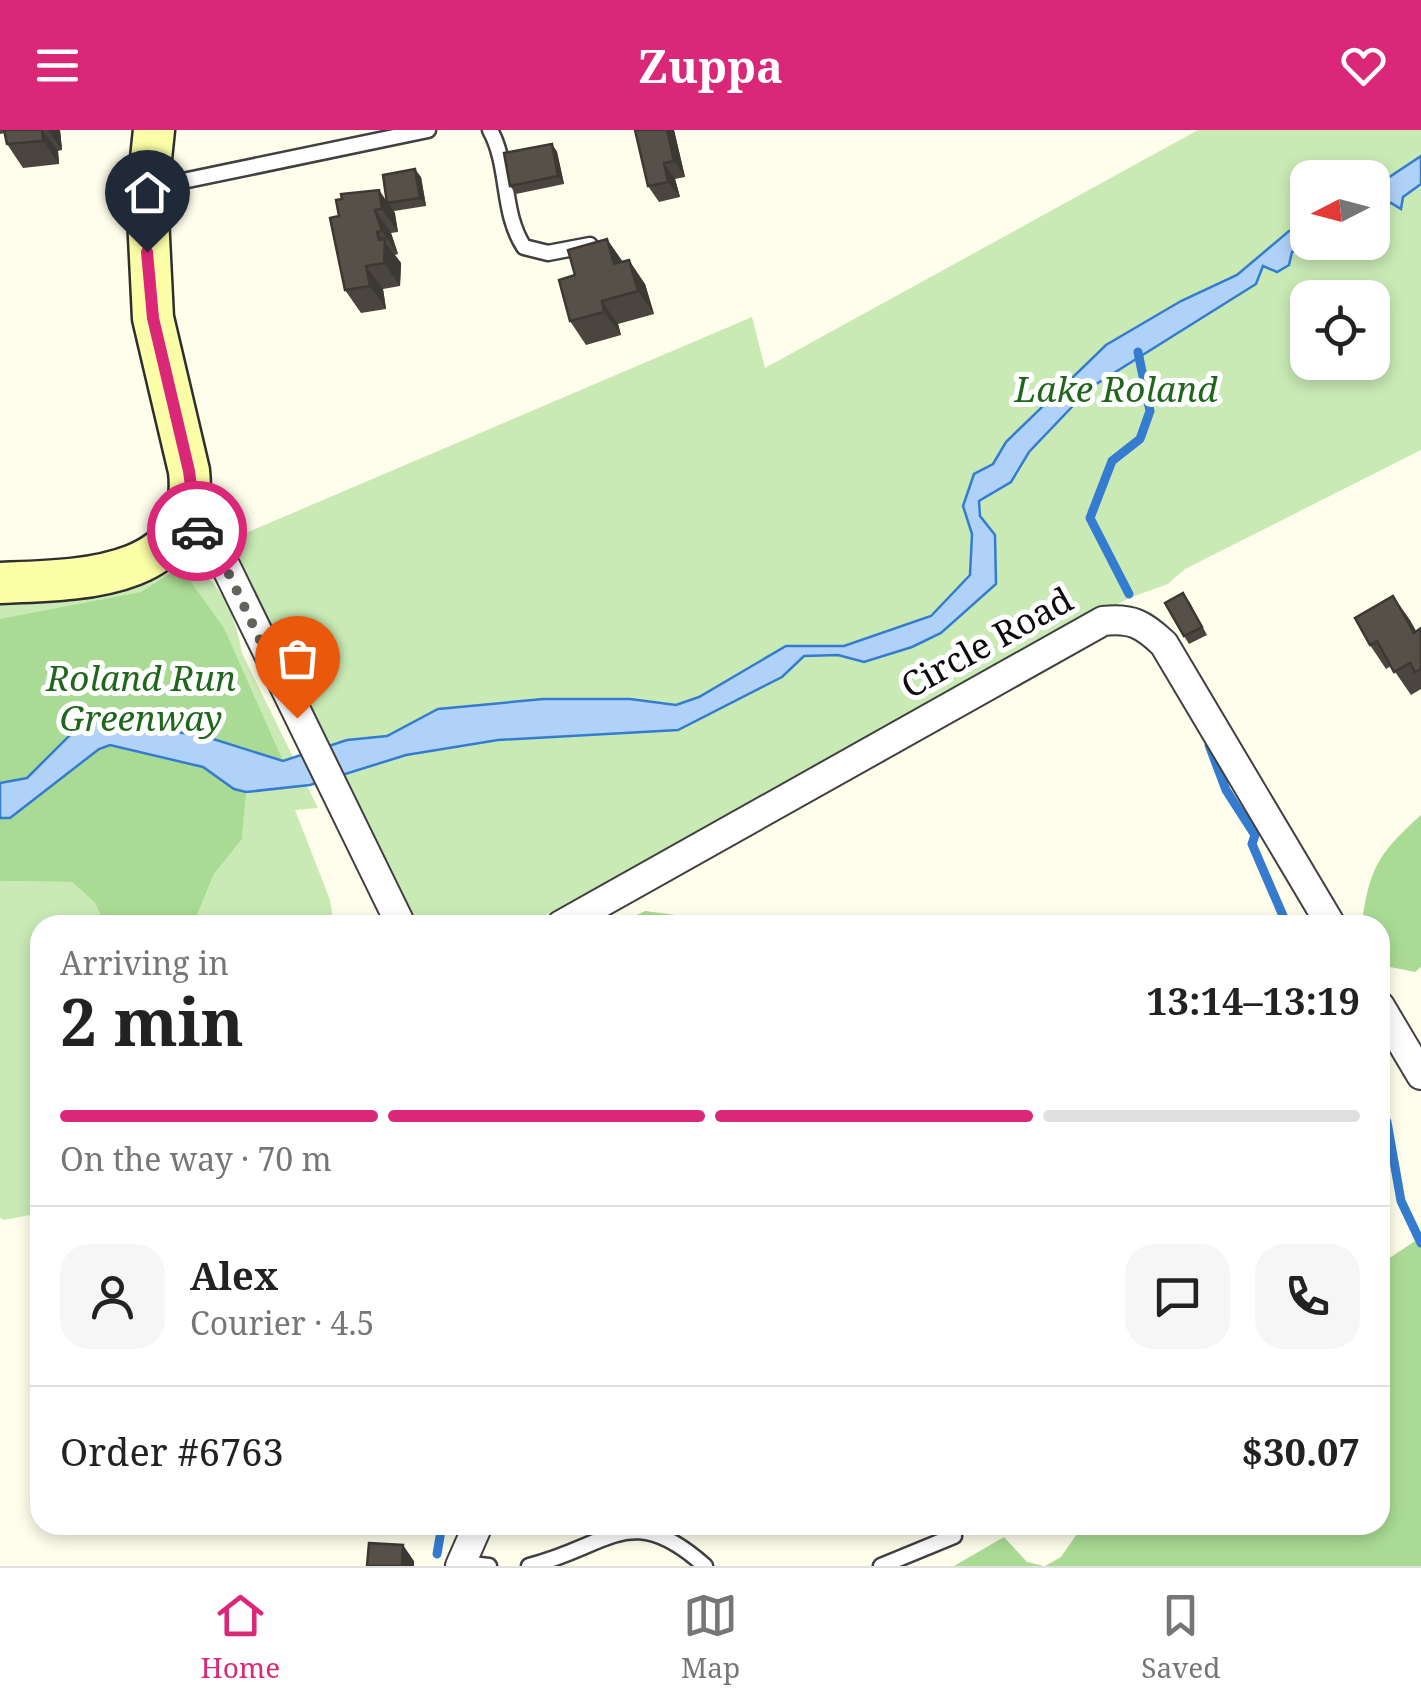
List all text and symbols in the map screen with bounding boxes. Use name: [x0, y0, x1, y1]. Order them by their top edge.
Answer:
text: Zuppa: [638, 35, 783, 96]
icon: menu: [30, 38, 85, 93]
icon: heart: [1336, 38, 1391, 93]
pin: [105, 150, 190, 253]
north arrow: [1290, 160, 1390, 260]
map controls: [1290, 160, 1390, 380]
icon: home: [120, 165, 175, 220]
button: locate: [1290, 280, 1390, 380]
park label: Lake Roland: [1013, 365, 1218, 412]
courier: [147, 481, 247, 581]
icon: car: [170, 504, 225, 559]
street label: Circle Road: [892, 575, 1081, 708]
pin: [255, 616, 340, 719]
icon: bag: [270, 631, 325, 686]
park label: Roland Run Greenway: [45, 654, 236, 741]
text: Arriving in: [60, 941, 229, 984]
text: 13:14–13:19: [1146, 974, 1360, 1026]
text: 2 min: [60, 977, 244, 1065]
text: On the way · 70 m: [60, 1137, 332, 1180]
button: person: [60, 1244, 165, 1349]
button: chat: [1125, 1244, 1230, 1349]
button: phone: [1255, 1244, 1360, 1349]
text: Alex: [190, 1249, 278, 1301]
text: Courier · 4.5: [190, 1301, 374, 1344]
text: Order #6763: [60, 1425, 284, 1477]
text: $30.07: [1241, 1425, 1360, 1477]
tab: Home: [200, 1588, 280, 1686]
tab: Map: [681, 1588, 740, 1686]
tab: Saved: [1141, 1588, 1221, 1686]

